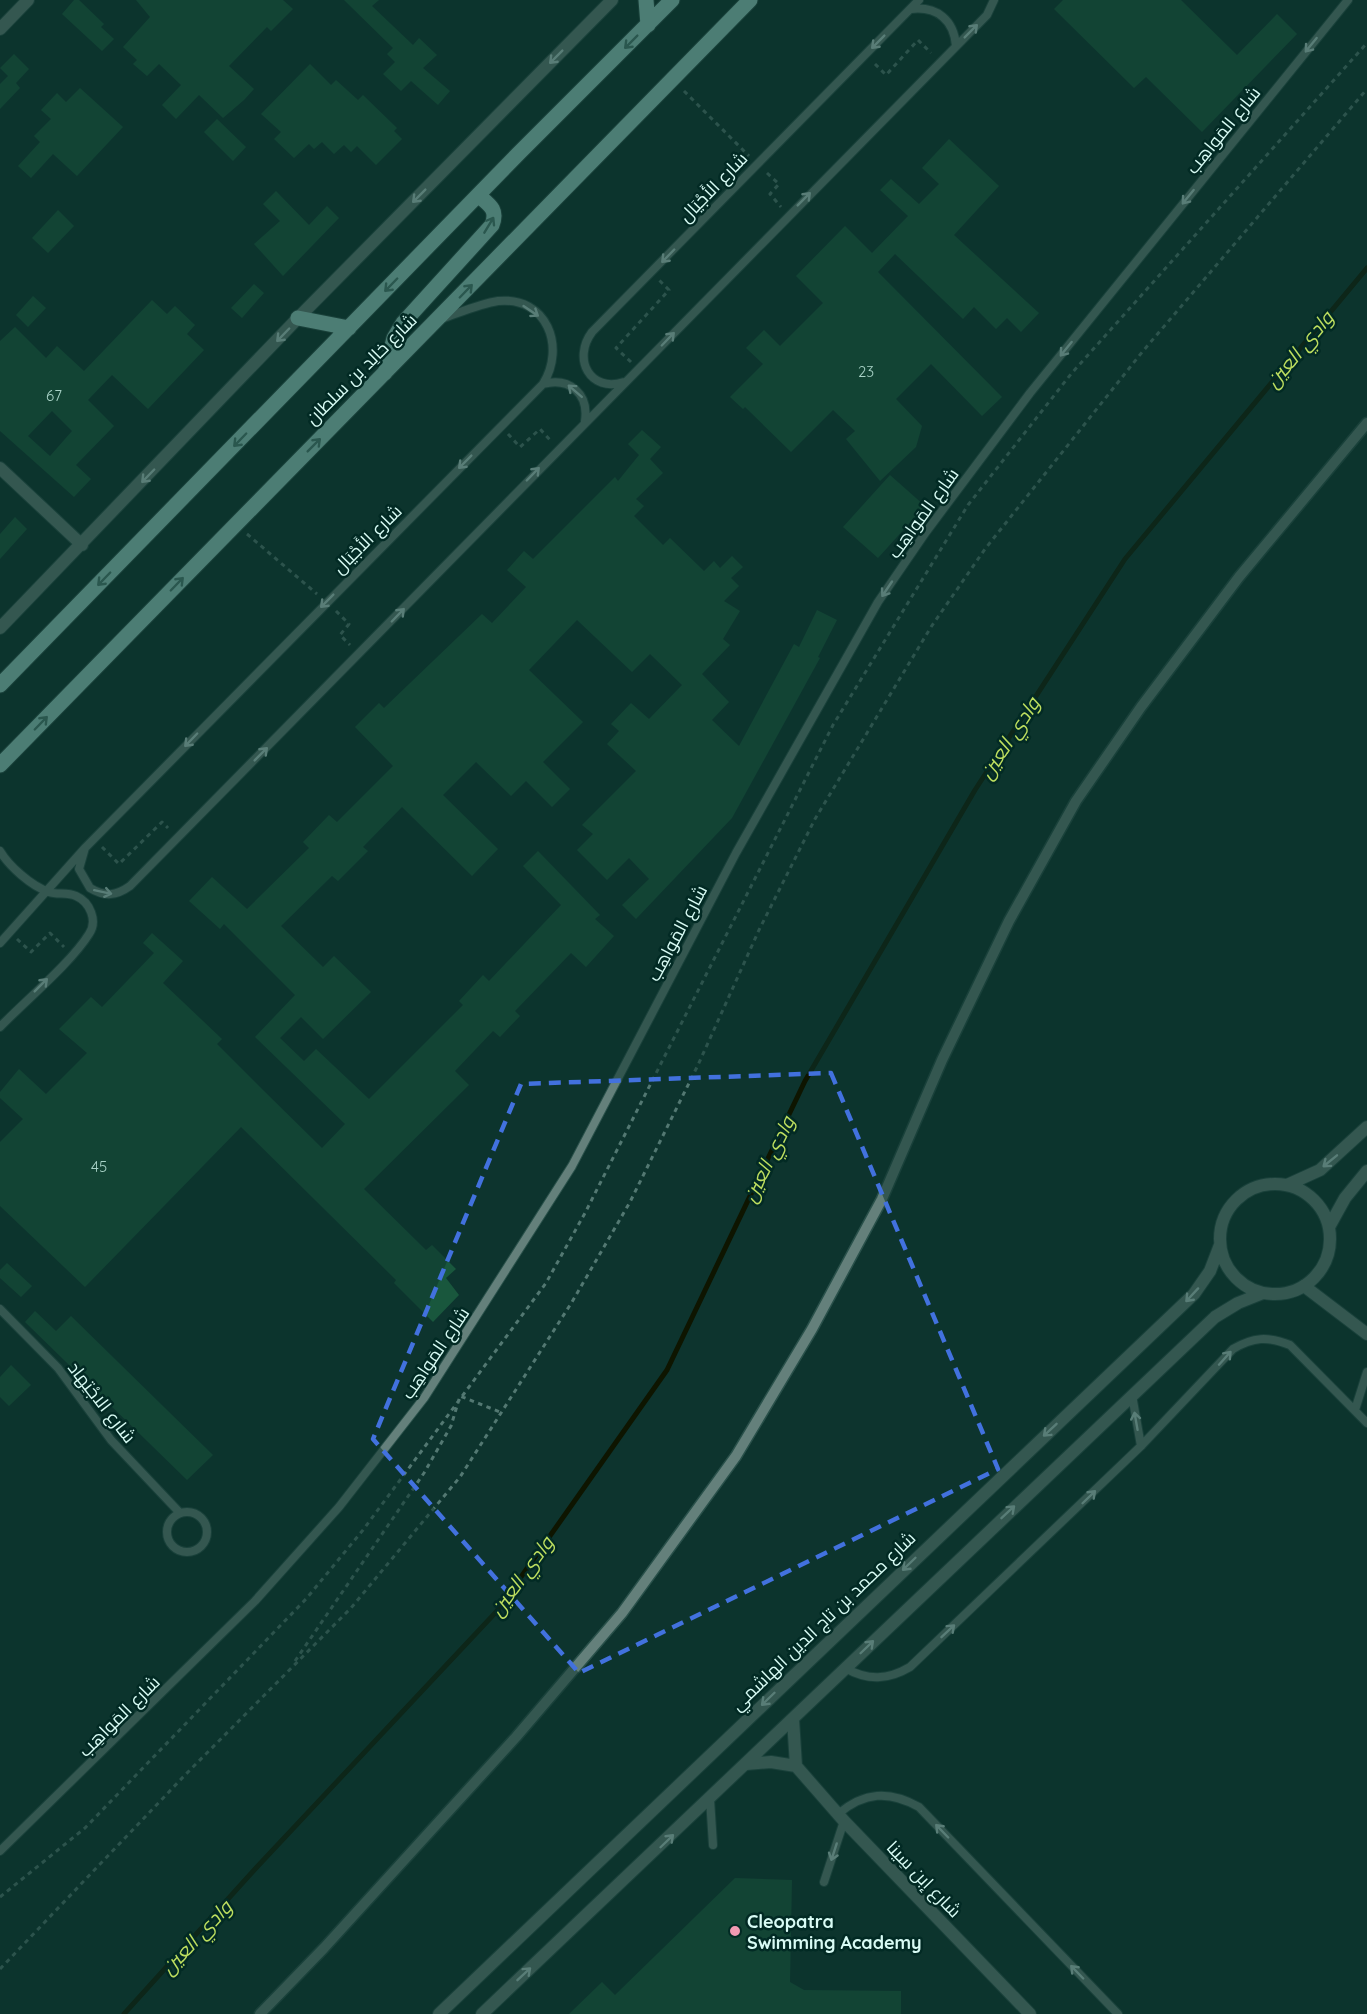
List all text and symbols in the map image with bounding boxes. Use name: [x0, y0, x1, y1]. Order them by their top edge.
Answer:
one-way arrow: [964, 23, 978, 38]
one-way arrow: [624, 34, 639, 49]
one-way arrow: [870, 34, 885, 49]
one-way arrow: [1304, 37, 1317, 53]
one-way arrow: [549, 49, 563, 64]
street label: شارع المَواهِب: [1181, 82, 1266, 179]
street label: شارع الأَجْيَال: [674, 147, 753, 228]
one-way arrow: [412, 188, 427, 203]
one-way arrow: [1182, 189, 1195, 205]
one-way arrow: [797, 192, 812, 206]
one-way arrow: [483, 216, 495, 233]
one-way arrow: [660, 248, 675, 263]
one-way arrow: [384, 278, 399, 293]
one-way arrow: [458, 283, 473, 298]
one-way arrow: [523, 305, 539, 317]
water label: وادي العين: [1260, 305, 1342, 395]
street label: شارع خالِد بن سلطان: [301, 309, 422, 430]
one-way arrow: [275, 327, 290, 342]
one-way arrow: [661, 331, 675, 346]
one-way arrow: [1060, 340, 1073, 356]
house number: 23: [858, 362, 874, 381]
one-way arrow: [567, 384, 582, 398]
house number: 67: [46, 386, 62, 405]
one-way arrow: [233, 432, 248, 447]
one-way arrow: [307, 437, 321, 452]
one-way arrow: [458, 455, 472, 470]
street label: شارع المَواهِب: [883, 463, 964, 563]
one-way arrow: [526, 467, 541, 482]
one-way arrow: [141, 468, 155, 483]
street label: شارع الأَجْيَال: [327, 499, 407, 579]
one-way arrow: [96, 572, 111, 587]
one-way arrow: [170, 576, 185, 591]
one-way arrow: [881, 581, 893, 597]
one-way arrow: [320, 593, 335, 608]
one-way arrow: [391, 607, 405, 622]
water label: وادي العين: [973, 691, 1049, 786]
one-way arrow: [34, 716, 48, 731]
one-way arrow: [184, 732, 198, 747]
one-way arrow: [254, 746, 269, 761]
street label: شارع المَواهِب: [642, 881, 713, 986]
one-way arrow: [93, 887, 112, 898]
one-way arrow: [34, 978, 49, 993]
water label: وادي العين: [736, 1111, 804, 1208]
one-way arrow: [1323, 1155, 1339, 1168]
house number: 45: [91, 1157, 107, 1176]
one-way arrow: [1184, 1288, 1199, 1303]
street label: شارع المَواهِب: [396, 1303, 475, 1404]
one-way arrow: [1218, 1350, 1232, 1365]
street label: شارع الاجْتِهاد: [62, 1357, 141, 1448]
one-way arrow: [1131, 1411, 1142, 1431]
one-way arrow: [1043, 1422, 1058, 1437]
one-way arrow: [1081, 1489, 1096, 1504]
one-way arrow: [1001, 1505, 1016, 1519]
street label: شارع محمد بن تاج الدين الهاشمي: [726, 1526, 922, 1718]
water label: وادي العين: [484, 1530, 562, 1623]
one-way arrow: [901, 1557, 916, 1571]
one-way arrow: [940, 1624, 955, 1639]
one-way arrow: [860, 1639, 875, 1654]
street label: شارع المَواهِب: [73, 1670, 165, 1762]
one-way arrow: [761, 1692, 776, 1706]
one-way arrow: [935, 1824, 949, 1839]
one-way arrow: [659, 1833, 674, 1848]
street label: شارع إبن سِينا: [881, 1836, 966, 1923]
one-way arrow: [828, 1842, 839, 1861]
water label: وادي العين: [155, 1894, 240, 1982]
place label: Cleopatra Swimming Academy: [747, 1910, 922, 1954]
marker: Cleopatra Swimming Academy: [728, 1924, 742, 1938]
one-way arrow: [1070, 1964, 1085, 1979]
one-way arrow: [517, 1967, 532, 1981]

